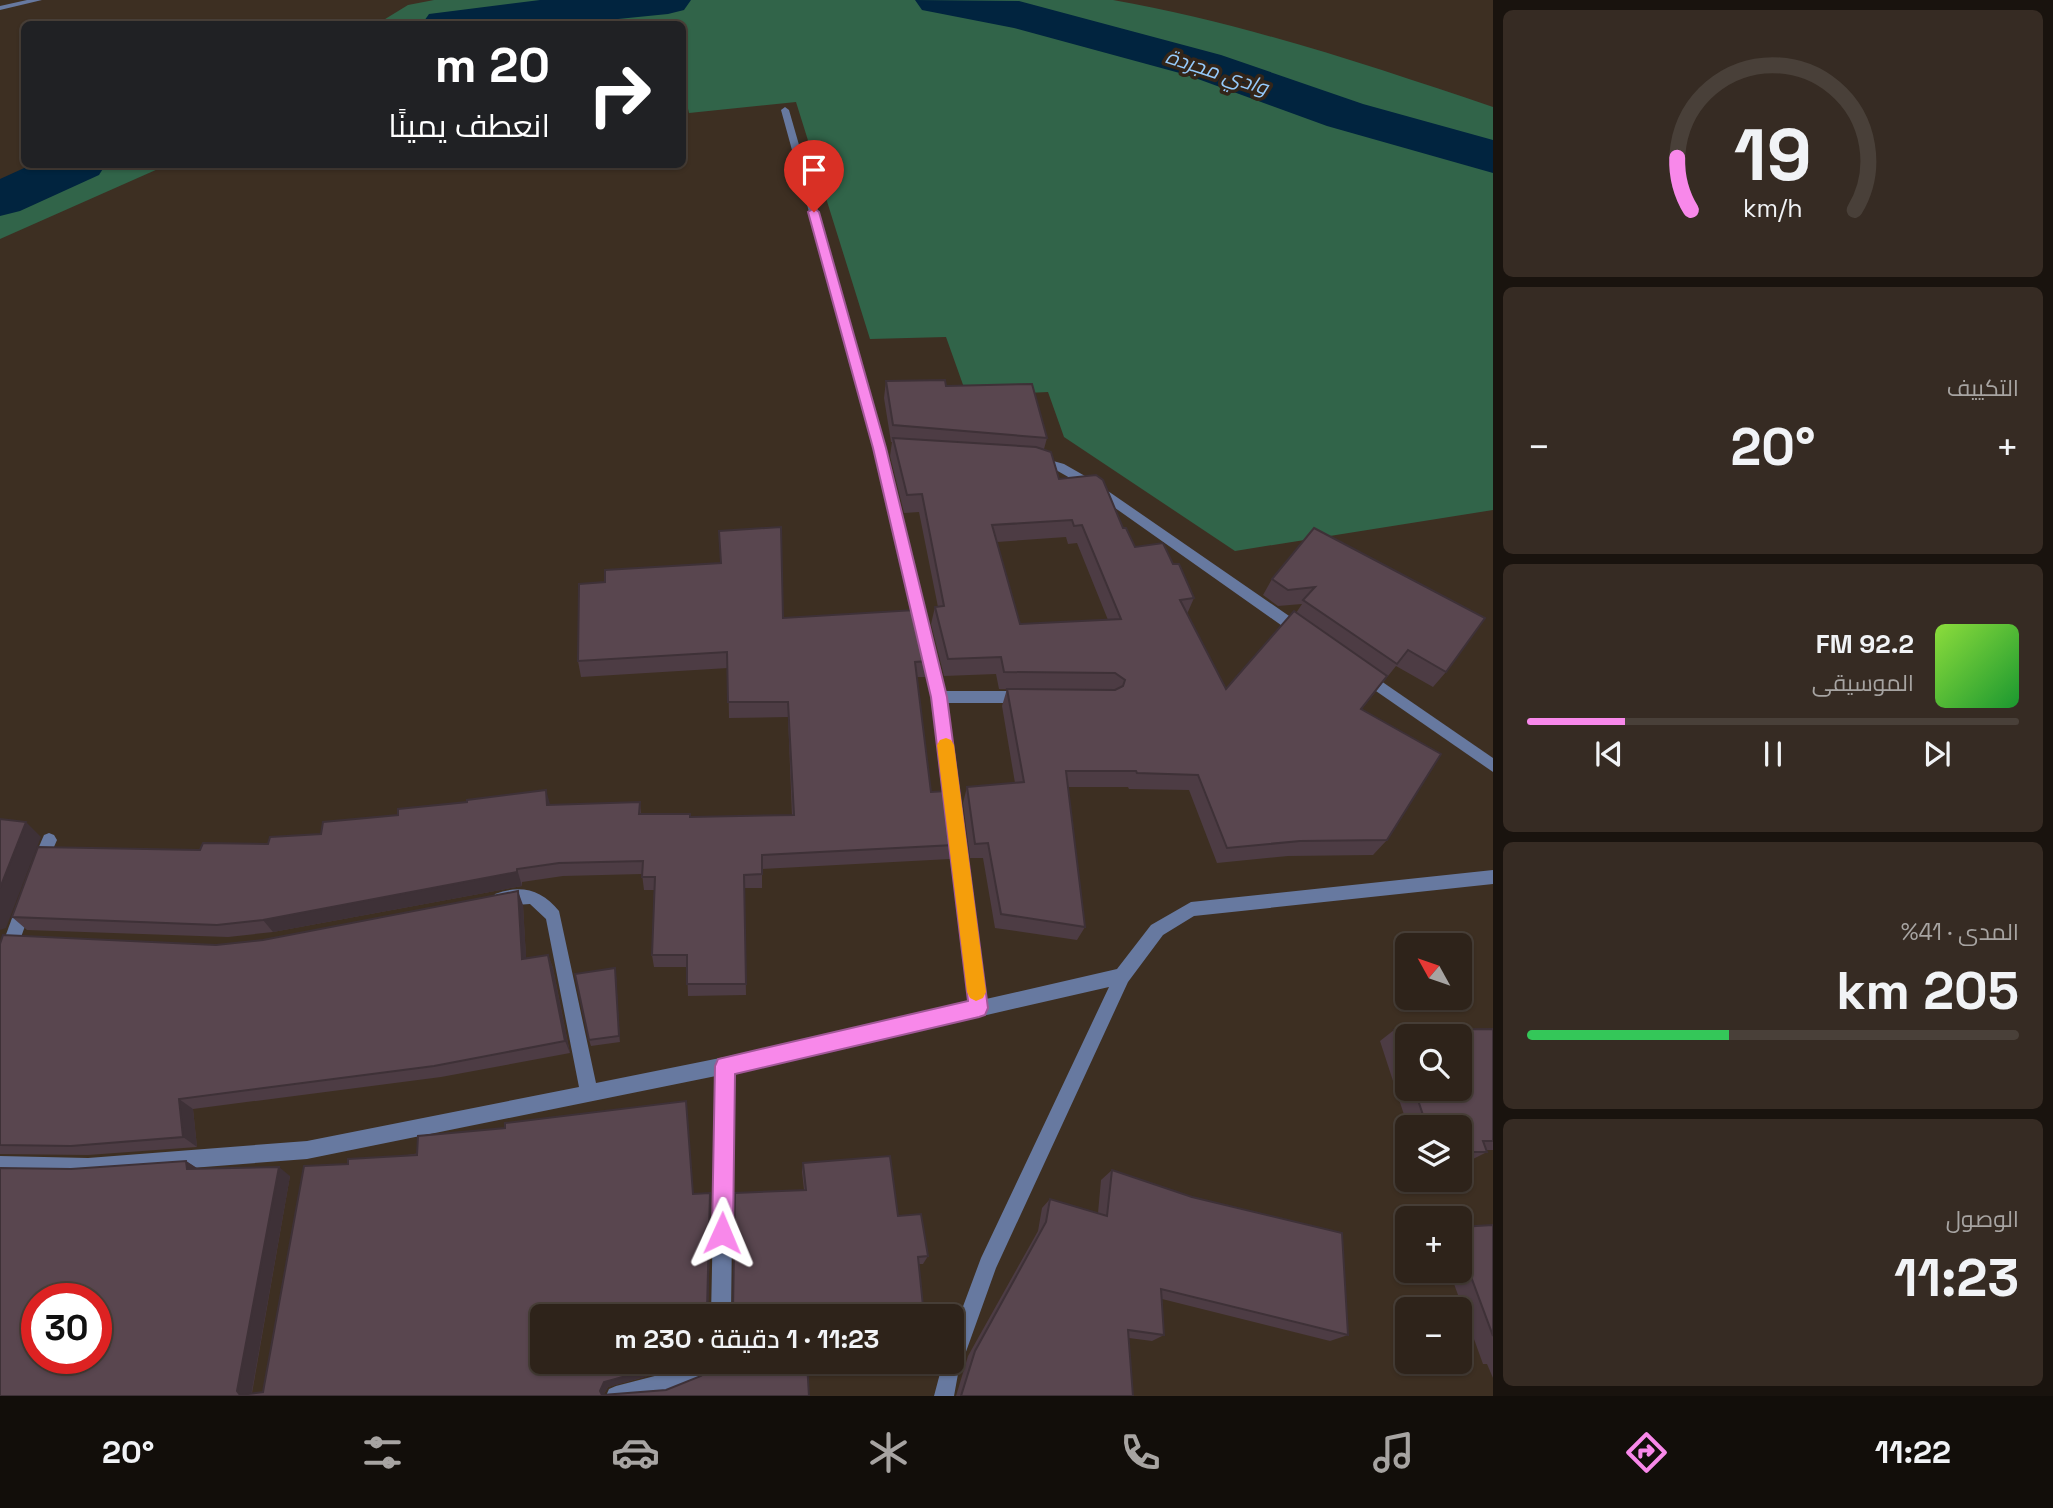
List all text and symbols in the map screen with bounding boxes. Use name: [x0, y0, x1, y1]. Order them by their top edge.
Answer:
text: 20 m: [435, 34, 550, 96]
water label: وادي مجردة: [1161, 42, 1273, 105]
icon: right: [574, 49, 665, 140]
text: انعطف يمينًا: [388, 106, 550, 146]
text: 19: [1734, 108, 1812, 201]
pin: [784, 140, 844, 212]
icon: arrive: [795, 151, 833, 189]
text: km/h: [1743, 191, 1803, 223]
text: التكييف: [1947, 373, 2019, 403]
text: 20°: [1730, 414, 1816, 480]
text: −: [1527, 423, 1551, 471]
text: +: [1995, 423, 2019, 471]
text: 92.2 FM: [1816, 627, 1914, 661]
text: الموسيقى: [1812, 668, 1914, 698]
icon: previous: [1590, 735, 1628, 773]
icon: pause: [1754, 735, 1792, 773]
icon: next: [1918, 735, 1956, 773]
text: المدى · 41%: [1901, 917, 2019, 947]
north arrow: [1395, 933, 1472, 1010]
map controls: [1395, 933, 1472, 1374]
text: 205 km: [1836, 958, 2019, 1024]
button: search: [1395, 1024, 1472, 1101]
button: layers: [1395, 1115, 1472, 1192]
position arrow: [685, 1196, 759, 1270]
text: الوصول: [1946, 1204, 2019, 1234]
button: +: [1395, 1206, 1472, 1283]
text: 11:23: [1894, 1245, 2019, 1311]
speed limit sign: 30: [21, 1283, 112, 1374]
button: −: [1395, 1297, 1472, 1374]
text: 11:23 · 1 دقيقة · 230 m: [615, 1322, 879, 1356]
icon: filters: [358, 1428, 407, 1477]
icon: car: [611, 1428, 660, 1477]
icon: climate: [864, 1428, 913, 1477]
icon: phone: [1116, 1428, 1165, 1477]
icon: music: [1369, 1428, 1418, 1477]
icon: directions: [1622, 1428, 1671, 1477]
text: 20°: [102, 1432, 154, 1472]
text: 11:22: [1875, 1432, 1951, 1472]

